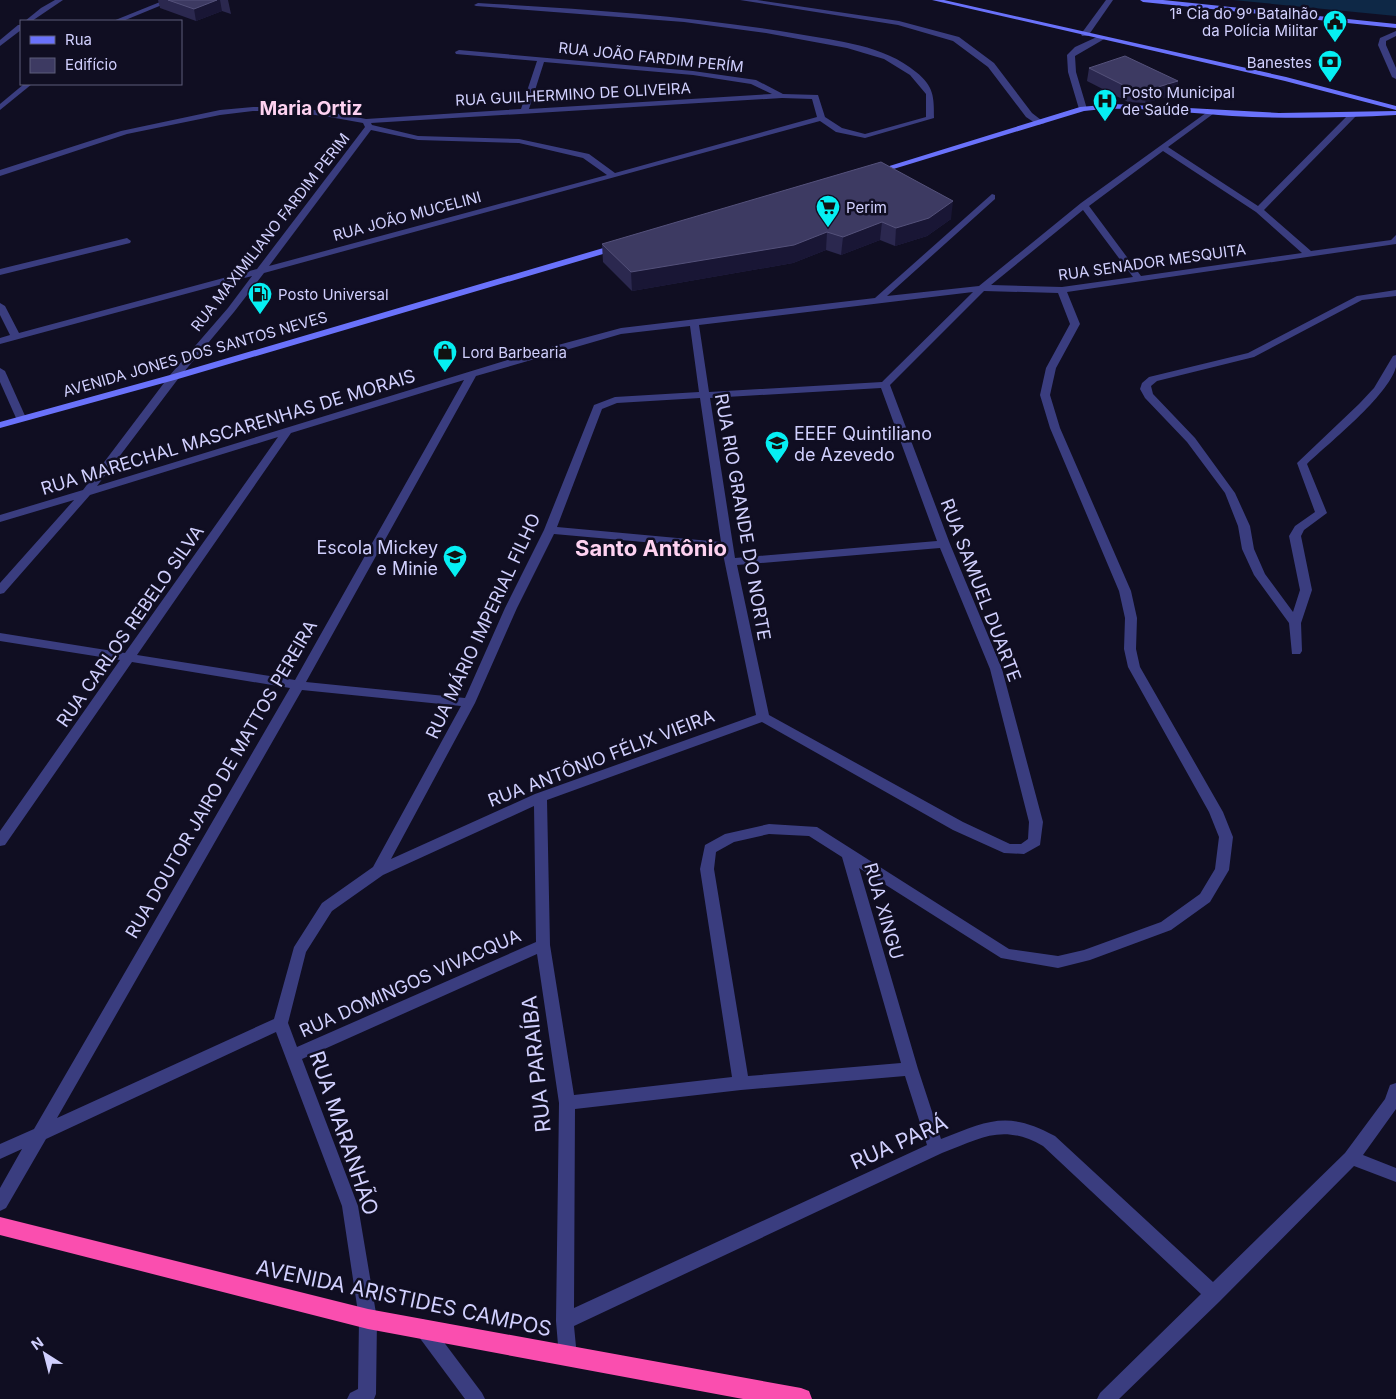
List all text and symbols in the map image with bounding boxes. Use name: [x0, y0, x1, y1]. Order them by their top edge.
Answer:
place label: 1ª Cia do 9º Batalhão da Polícia Militar: [1169, 4, 1318, 40]
public building icon: 1ª Cia do 9º Batalhão da Polícia Militar: [1322, 9, 1348, 43]
legend: [20, 20, 182, 85]
text: Rua: [65, 30, 92, 49]
street label: RUA JOÃO FARDIM PERÍM: [557, 38, 745, 76]
bank icon: Banestes: [1317, 49, 1343, 83]
place label: Banestes: [1247, 53, 1312, 72]
text: Edifício: [65, 55, 117, 74]
street label: RUA GUILHERMINO DE OLIVEIRA: [455, 78, 691, 110]
place label: Posto Municipal de Saúde: [1122, 83, 1235, 119]
hospital icon: Posto Municipal de Saúde: [1092, 88, 1118, 122]
district label: Maria Ortiz: [259, 97, 363, 120]
street label: RUA MAXIMILIANO FARDIM PERIM: [187, 129, 353, 335]
street label: RUA JOÃO MUCELINI: [331, 187, 483, 245]
supermarket icon: Perim: [815, 194, 841, 228]
place label: Perim: [846, 198, 887, 217]
street label: RUA SENADOR MESQUITA: [1057, 239, 1247, 285]
fuel station icon: Posto Universal: [247, 281, 273, 315]
place label: Posto Universal: [278, 285, 389, 304]
street label: AVENIDA JONES DOS SANTOS NEVES: [61, 307, 329, 401]
shop icon: Lord Barbearia: [432, 339, 458, 373]
place label: Lord Barbearia: [462, 343, 567, 362]
street label: RUA MARECHAL MASCARENHAS DE MORAIS: [38, 365, 418, 499]
street label: RUA RIO GRANDE DO NORTE: [711, 392, 775, 642]
place label: EEEF Quintiliano de Azevedo: [794, 423, 932, 465]
school or university icon: EEEF Quintiliano de Azevedo: [764, 430, 790, 464]
street label: RUA SAMUEL DUARTE: [936, 496, 1026, 684]
street label: RUA MÁRIO IMPERIAL FILHO: [421, 510, 545, 742]
street label: RUA CARLOS REBELO SILVA: [52, 521, 208, 731]
district label: Santo Antônio: [575, 535, 727, 561]
place label: Escola Mickey e Minie: [316, 537, 438, 579]
school or university icon: Escola Mickey e Minie: [442, 544, 468, 578]
street label: RUA DOUTOR JAIRO DE MATTOS PEREIRA: [121, 616, 321, 942]
street label: RUA ANTÔNIO FÉLIX VIEIRA: [484, 704, 717, 811]
street label: RUA XINGU: [860, 860, 908, 962]
street label: RUA DOMINGOS VIVACQUA: [296, 925, 524, 1041]
street label: RUA PARAÍBA: [515, 994, 556, 1134]
street label: RUA MARANHÃO: [304, 1047, 385, 1218]
street label: RUA PARÁ: [846, 1109, 951, 1174]
street label: AVENIDA ARISTIDES CAMPOS: [254, 1254, 554, 1342]
north arrow: [20, 1329, 70, 1379]
text: N: [28, 1333, 46, 1353]

